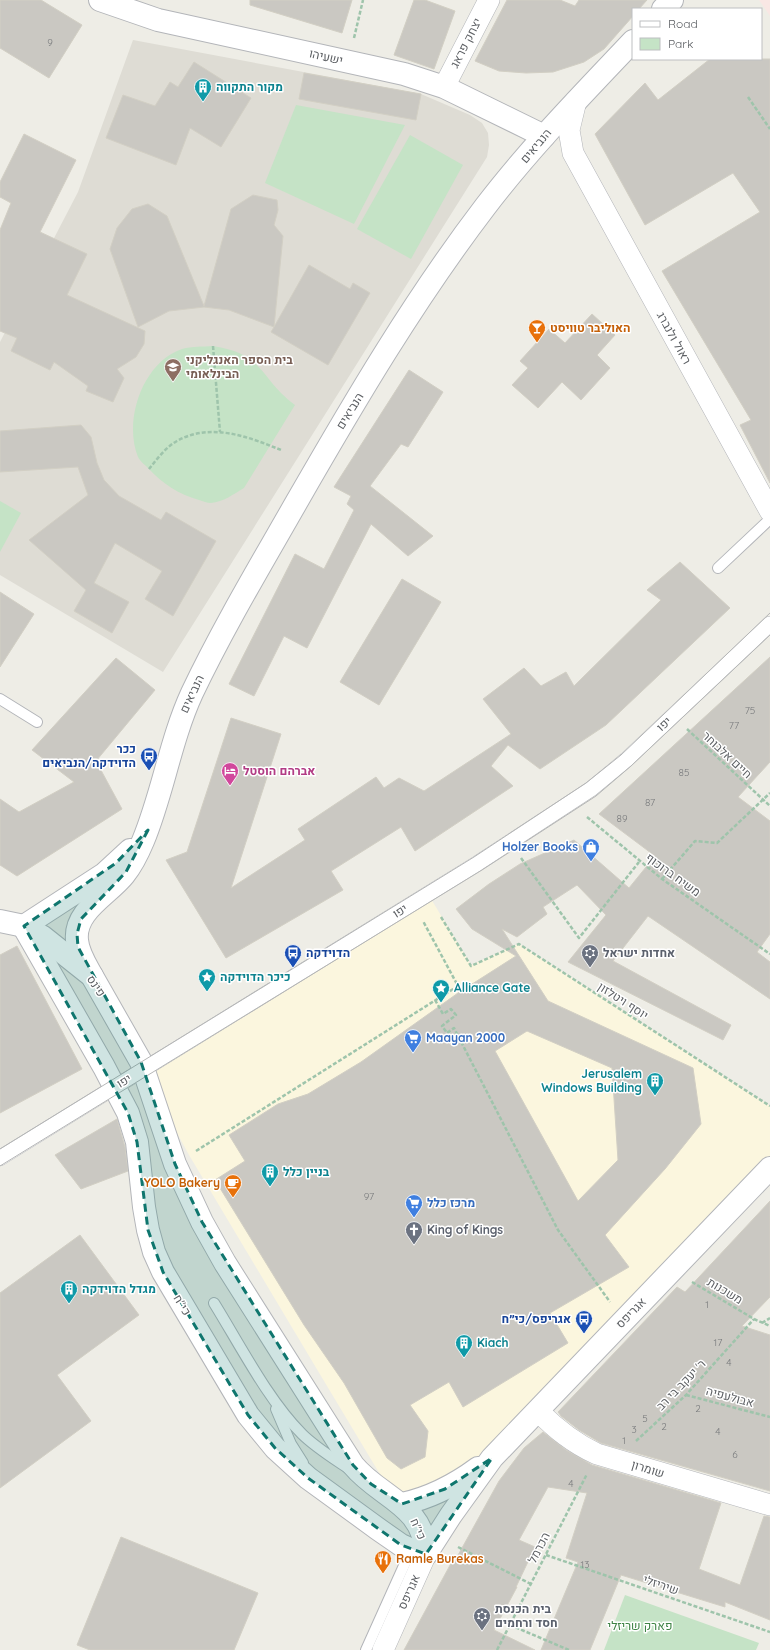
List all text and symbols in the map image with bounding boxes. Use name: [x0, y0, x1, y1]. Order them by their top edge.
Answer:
legend: [632, 8, 762, 60]
street label: יצחק פראג: [447, 15, 484, 70]
text: Road: [668, 16, 698, 31]
house number: 9: [47, 36, 53, 49]
text: Park: [668, 36, 693, 51]
street label: ישעיהו: [308, 45, 345, 68]
building icon: מקור התקווה: [193, 77, 213, 102]
place label: מקור התקווה: [216, 79, 283, 94]
street label: הנביאים: [517, 125, 554, 166]
street label: ראול ולנברג: [654, 309, 695, 367]
bar icon: האוליבר טוויסט: [527, 318, 547, 343]
place label: האוליבר טוויסט: [550, 320, 630, 335]
place label: בית הספר האנגליקני הבינלאומי: [186, 352, 293, 381]
school or university icon: בית הספר האנגליקני הבינלאומי: [163, 357, 183, 382]
street label: הנביאים: [333, 390, 367, 432]
street label: הנביאים: [176, 672, 207, 715]
house number: 75: [745, 704, 755, 717]
street label: יפו: [653, 713, 674, 734]
house number: 77: [729, 719, 739, 732]
street label: חיים אלבוחר: [699, 728, 755, 781]
place label: ככר הדוידקה/הנביאים: [42, 741, 136, 770]
bus stop icon: ככר הדוידקה/הנביאים: [139, 746, 159, 771]
hotel icon: אברהם הוסטל: [220, 761, 240, 786]
place label: אברהם הוסטל: [243, 763, 315, 778]
house number: 85: [679, 766, 689, 779]
house number: 87: [645, 796, 655, 809]
house number: 89: [617, 812, 628, 825]
shop icon: Holzer Books: [581, 837, 601, 862]
place label: Holzer Books: [502, 839, 578, 854]
street label: משיח ברוכוף: [643, 850, 704, 900]
street label: יפו: [390, 900, 410, 921]
bus stop icon: הדוידקה: [283, 943, 303, 968]
synagogue icon: אחדות ישראל: [580, 943, 600, 968]
place label: הדוידקה: [306, 945, 350, 960]
place label: אחדות ישראל: [603, 945, 675, 960]
place icon: כיכר הדוידקה: [197, 967, 217, 992]
place label: כיכר הדוידקה: [220, 969, 291, 984]
street label: פינס: [84, 972, 109, 1000]
place icon: Alliance Gate: [431, 978, 451, 1003]
street label: יוסף ויטלזון: [595, 979, 651, 1022]
place label: Alliance Gate: [454, 980, 530, 995]
supermarket icon: Maayan 2000: [403, 1028, 423, 1053]
place label: Maayan 2000: [426, 1030, 505, 1045]
place label: Jerusalem Windows Building: [541, 1066, 642, 1095]
street label: יפו: [114, 1070, 134, 1091]
building icon: Jerusalem Windows Building: [645, 1071, 665, 1096]
building icon: בניין כלל: [260, 1162, 280, 1187]
place label: בניין כלל: [283, 1164, 330, 1179]
cafe icon: YOLO Bakery: [223, 1173, 243, 1198]
place label: YOLO Bakery: [144, 1175, 220, 1190]
house number: 97: [364, 1190, 374, 1203]
supermarket icon: מרכז כלל: [404, 1193, 424, 1218]
place label: מרכז כלל: [427, 1195, 475, 1210]
church icon: King of Kings: [404, 1220, 424, 1245]
place label: King of Kings: [427, 1222, 503, 1237]
street label: משכנות: [705, 1274, 746, 1307]
building icon: מגדל הדוידקה: [59, 1279, 79, 1304]
place label: מגדל הדוידקה: [82, 1281, 156, 1296]
street label: כי"ח: [170, 1291, 195, 1318]
street label: אגריפס: [612, 1294, 649, 1331]
house number: 1: [705, 1298, 709, 1311]
bus stop icon: אגריפס/כי״ח: [574, 1309, 594, 1334]
place label: אגריפס/כי״ח: [502, 1311, 571, 1326]
building icon: Kiach: [454, 1333, 474, 1358]
place label: Kiach: [477, 1335, 509, 1350]
house number: 17: [714, 1336, 722, 1349]
street label: ר' יעקב בי רב: [653, 1356, 708, 1413]
house number: 4: [726, 1356, 732, 1369]
street label: אבולעפיה: [705, 1383, 756, 1410]
house number: 2: [695, 1402, 701, 1415]
house number: 5: [642, 1412, 648, 1425]
house number: 2: [661, 1420, 667, 1433]
house number: 3: [631, 1423, 637, 1436]
house number: 4: [715, 1425, 721, 1438]
house number: 1: [622, 1434, 626, 1447]
house number: 6: [732, 1448, 738, 1461]
street label: שומרון: [630, 1456, 666, 1481]
house number: 4: [568, 1477, 574, 1490]
street label: כי"ח: [407, 1516, 430, 1542]
street label: הכרמל: [524, 1530, 553, 1566]
restaurant icon: Ramle Burekas: [373, 1549, 393, 1574]
place label: Ramle Burekas: [396, 1551, 484, 1566]
house number: 13: [581, 1558, 589, 1571]
street label: שיריזלי: [641, 1571, 681, 1598]
street label: אגריפס: [394, 1572, 423, 1612]
place label: בית הכנסת חסד ורחמים: [495, 1601, 558, 1630]
synagogue icon: בית הכנסת חסד ורחמים: [472, 1606, 492, 1631]
park label: פארק שריזלי: [608, 1618, 672, 1633]

